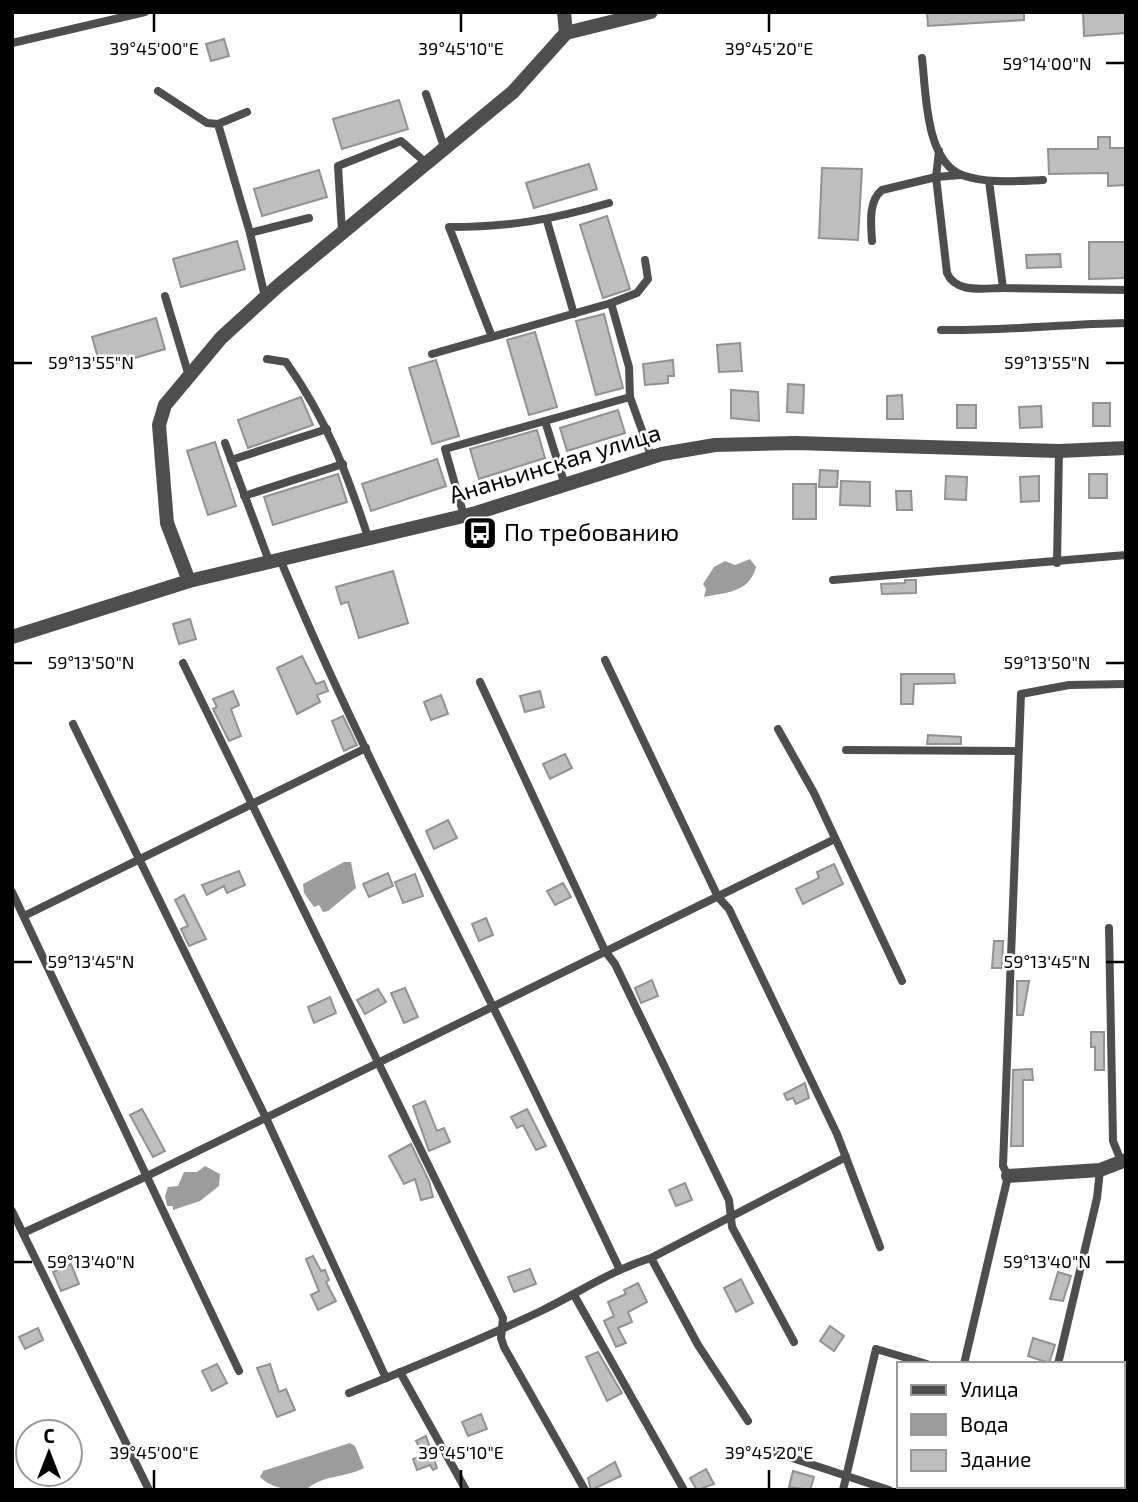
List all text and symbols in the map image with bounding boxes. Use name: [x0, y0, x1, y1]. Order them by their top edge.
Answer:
text: 39°45'00"E: [109, 37, 199, 59]
text: 39°45'10"E: [418, 37, 504, 59]
text: 39°45'20"E: [725, 37, 813, 59]
text: 59°14'00"N: [1002, 52, 1092, 74]
text: 59°13'55"N: [48, 351, 134, 373]
text: 59°13'55"N: [1004, 351, 1090, 373]
street label: Ананьинская улица: [445, 417, 664, 510]
bus stop icon: По требованию: [461, 514, 499, 552]
place label: По требованию: [504, 517, 679, 546]
text: 59°13'50"N: [48, 651, 134, 673]
text: 59°13'50"N: [1004, 651, 1090, 673]
text: 59°13'45"N: [48, 950, 134, 972]
text: 59°13'45"N: [1004, 950, 1090, 972]
text: 59°13'40"N: [47, 1250, 135, 1272]
text: 59°13'40"N: [1003, 1250, 1091, 1272]
legend: [897, 1362, 1124, 1488]
text: Улица: [960, 1376, 1019, 1401]
text: Вода: [960, 1411, 1009, 1436]
north arrow: [14, 1418, 84, 1488]
text: С: [43, 1424, 55, 1447]
text: 39°45'00"E: [109, 1441, 199, 1463]
text: 39°45'10"E: [418, 1441, 504, 1463]
text: 39°45'20"E: [725, 1441, 813, 1463]
text: Здание: [960, 1446, 1031, 1471]

